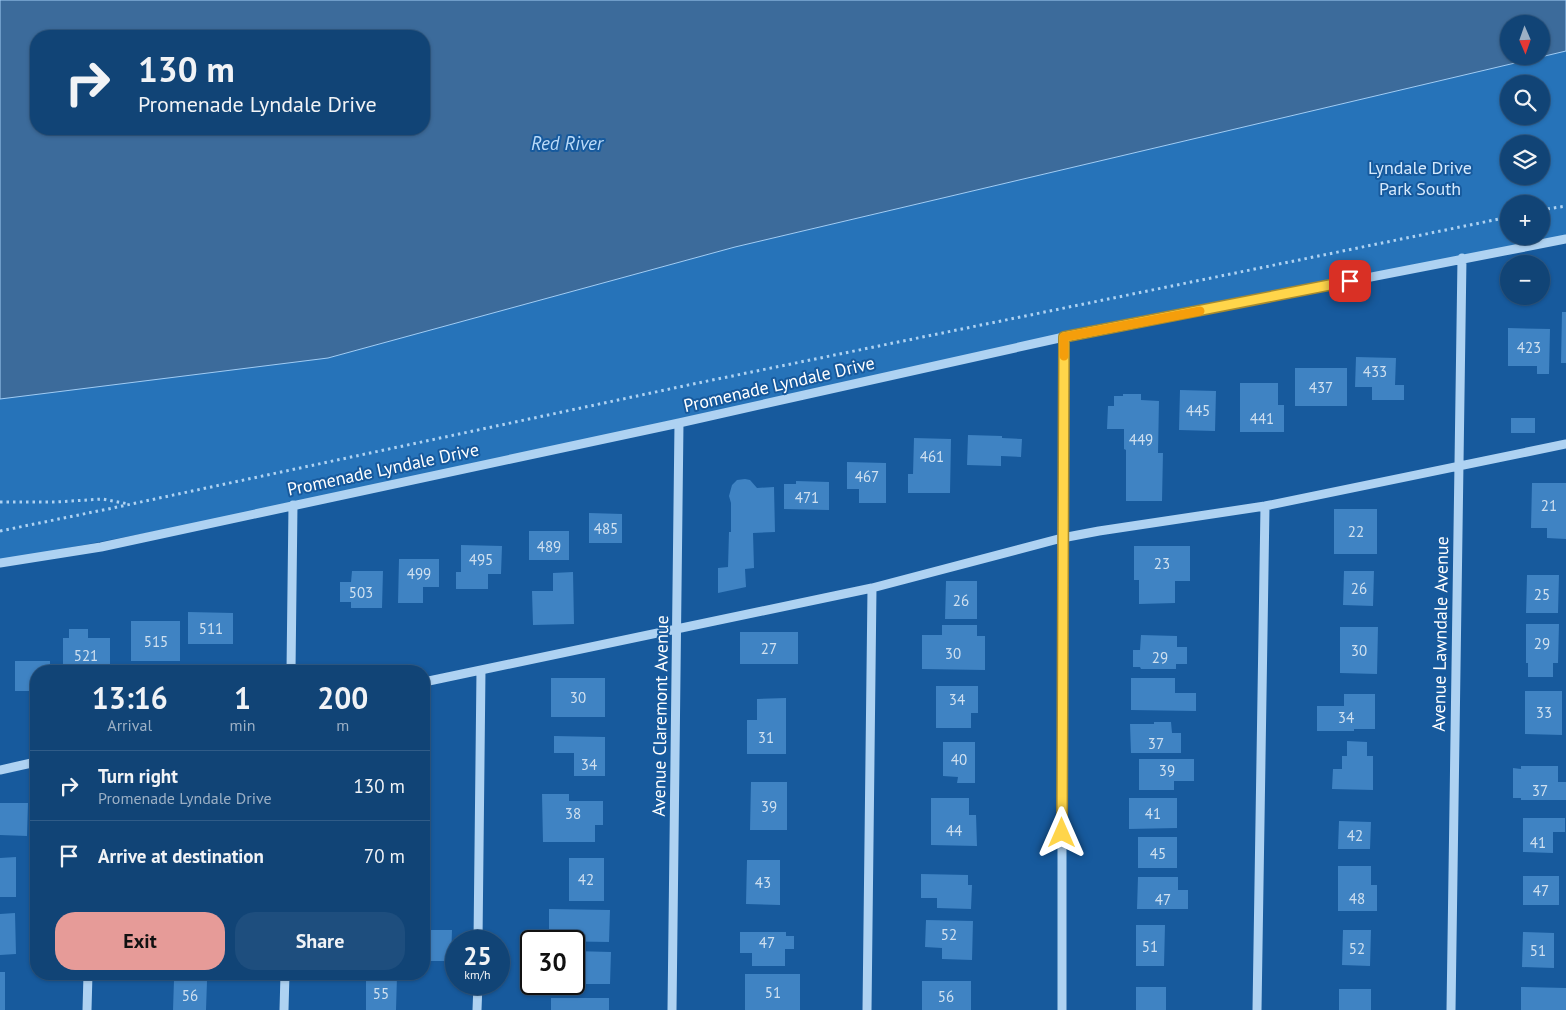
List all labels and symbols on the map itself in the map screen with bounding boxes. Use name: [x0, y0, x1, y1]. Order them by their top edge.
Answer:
north arrow: [1500, 15, 1550, 65]
water label: Red River: [531, 131, 605, 155]
park label: Lyndale Drive Park South: [1368, 156, 1472, 200]
pin: [1329, 260, 1371, 302]
house number: 423: [1517, 338, 1541, 357]
street label: Promenade Lyndale Drive: [681, 351, 877, 417]
house number: 433: [1363, 362, 1387, 381]
house number: 437: [1309, 378, 1333, 397]
house number: 445: [1186, 401, 1210, 420]
house number: 441: [1250, 409, 1274, 428]
house number: 449: [1129, 430, 1153, 449]
street label: Promenade Lyndale Drive: [285, 437, 481, 501]
house number: 461: [920, 447, 944, 466]
house number: 467: [855, 467, 879, 486]
house number: 471: [795, 488, 819, 507]
house number: 21: [1541, 496, 1557, 515]
house number: 485: [594, 519, 618, 538]
house number: 22: [1348, 522, 1364, 541]
street label: Avenue Lawndale Avenue: [1427, 536, 1453, 732]
house number: 489: [537, 537, 561, 556]
house number: 495: [469, 550, 493, 569]
house number: 23: [1154, 554, 1170, 573]
house number: 499: [407, 564, 431, 583]
house number: 26: [1351, 579, 1367, 598]
house number: 503: [349, 583, 373, 602]
house number: 25: [1534, 585, 1550, 604]
house number: 26: [953, 591, 969, 610]
street label: Avenue Claremont Avenue: [647, 615, 673, 817]
house number: 511: [199, 619, 223, 638]
house number: 515: [144, 632, 168, 651]
house number: 29: [1534, 634, 1550, 653]
house number: 27: [761, 639, 777, 658]
house number: 30: [1351, 641, 1367, 660]
house number: 30: [945, 644, 961, 663]
house number: 521: [74, 646, 98, 665]
house number: 29: [1152, 648, 1168, 667]
house number: 30: [570, 688, 586, 707]
house number: 34: [949, 690, 965, 709]
house number: 33: [1536, 703, 1552, 722]
house number: 34: [1338, 708, 1354, 727]
house number: 31: [758, 728, 774, 747]
house number: 37: [1148, 734, 1164, 753]
house number: 40: [951, 750, 967, 769]
house number: 34: [581, 755, 597, 774]
house number: 39: [1159, 761, 1175, 780]
house number: 37: [1532, 781, 1548, 800]
house number: 39: [761, 797, 777, 816]
house number: 38: [565, 804, 581, 823]
house number: 41: [1145, 804, 1161, 823]
position arrow: [1035, 806, 1087, 858]
house number: 44: [946, 821, 962, 840]
house number: 42: [1347, 826, 1363, 845]
house number: 41: [1530, 833, 1546, 852]
house number: 45: [1150, 844, 1166, 863]
house number: 42: [578, 870, 594, 889]
house number: 43: [755, 873, 771, 892]
house number: 47: [1533, 881, 1549, 900]
house number: 48: [1349, 889, 1365, 908]
house number: 47: [1155, 890, 1171, 909]
house number: 52: [941, 925, 957, 944]
speed limit sign: 30: [520, 930, 585, 995]
house number: 47: [759, 933, 775, 952]
house number: 51: [1142, 937, 1158, 956]
house number: 52: [1349, 939, 1365, 958]
house number: 51: [1530, 941, 1546, 960]
house number: 51: [765, 983, 781, 1002]
house number: 55: [373, 984, 389, 1003]
house number: 56: [182, 986, 198, 1005]
house number: 56: [938, 987, 954, 1006]

